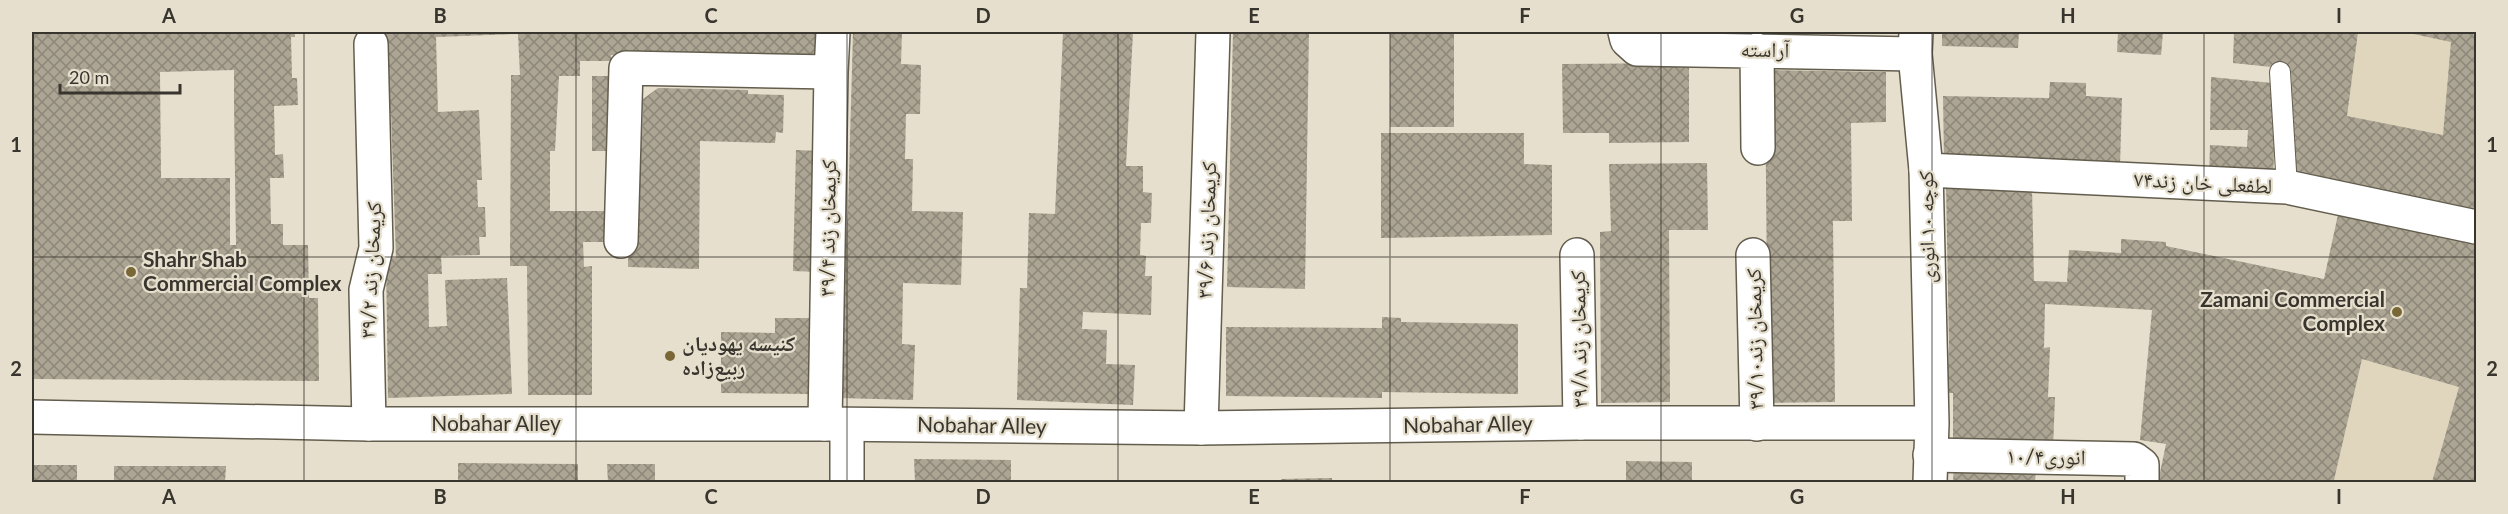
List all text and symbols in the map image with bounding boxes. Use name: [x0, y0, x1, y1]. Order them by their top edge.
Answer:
text: A: [161, 3, 176, 27]
text: B: [433, 3, 447, 27]
text: C: [704, 3, 718, 27]
text: D: [975, 3, 991, 27]
text: E: [1248, 3, 1260, 27]
text: F: [1519, 3, 1531, 27]
text: G: [1790, 3, 1804, 27]
text: H: [2060, 3, 2076, 27]
text: I: [2336, 3, 2342, 27]
street label: آراسته: [1740, 36, 1790, 61]
scale bar: [60, 57, 180, 95]
text: 20 m: [69, 66, 109, 88]
text: 1: [10, 132, 22, 156]
text: 1: [2486, 132, 2498, 156]
street label: کریمخان زند ۳۹/۴: [813, 159, 841, 297]
street label: کریمخان زند ۳۹/۶: [1191, 161, 1221, 299]
street label: لطفعلی خان زند۷۴: [2133, 165, 2273, 200]
street label: کوچه ۱۰ انوری: [1912, 170, 1940, 284]
street label: کریمخان زند ۳۹/۲: [353, 201, 387, 339]
place label: Shahr Shab Commercial Complex: [143, 246, 342, 295]
marker: Shahr Shab Commercial Complex: [124, 265, 138, 279]
street label: کریمخان زند۳۹/۱۰: [1740, 268, 1768, 410]
street label: کریمخان زند ۳۹/۸: [1564, 270, 1592, 408]
place label: Zamani Commercial Complex: [2200, 286, 2385, 335]
marker: Zamani Commercial Complex: [2390, 305, 2404, 319]
place label: کنیسه یهودیان ربیع‌زاده: [682, 330, 795, 382]
marker: کنیسه یهودیان ربیع‌زاده: [663, 349, 677, 363]
text: 2: [10, 356, 22, 380]
text: 2: [2486, 356, 2498, 380]
street label: Nobahar Alley: [431, 410, 561, 435]
street label: Nobahar Alley: [1403, 410, 1533, 437]
street label: Nobahar Alley: [917, 411, 1047, 438]
street label: انوری۱۰/۴: [2006, 442, 2086, 470]
text: A: [161, 484, 176, 508]
text: B: [433, 484, 447, 508]
text: C: [704, 484, 718, 508]
text: D: [975, 484, 991, 508]
text: E: [1248, 484, 1260, 508]
text: F: [1519, 484, 1531, 508]
text: G: [1790, 484, 1804, 508]
text: H: [2060, 484, 2076, 508]
text: I: [2336, 484, 2342, 508]

